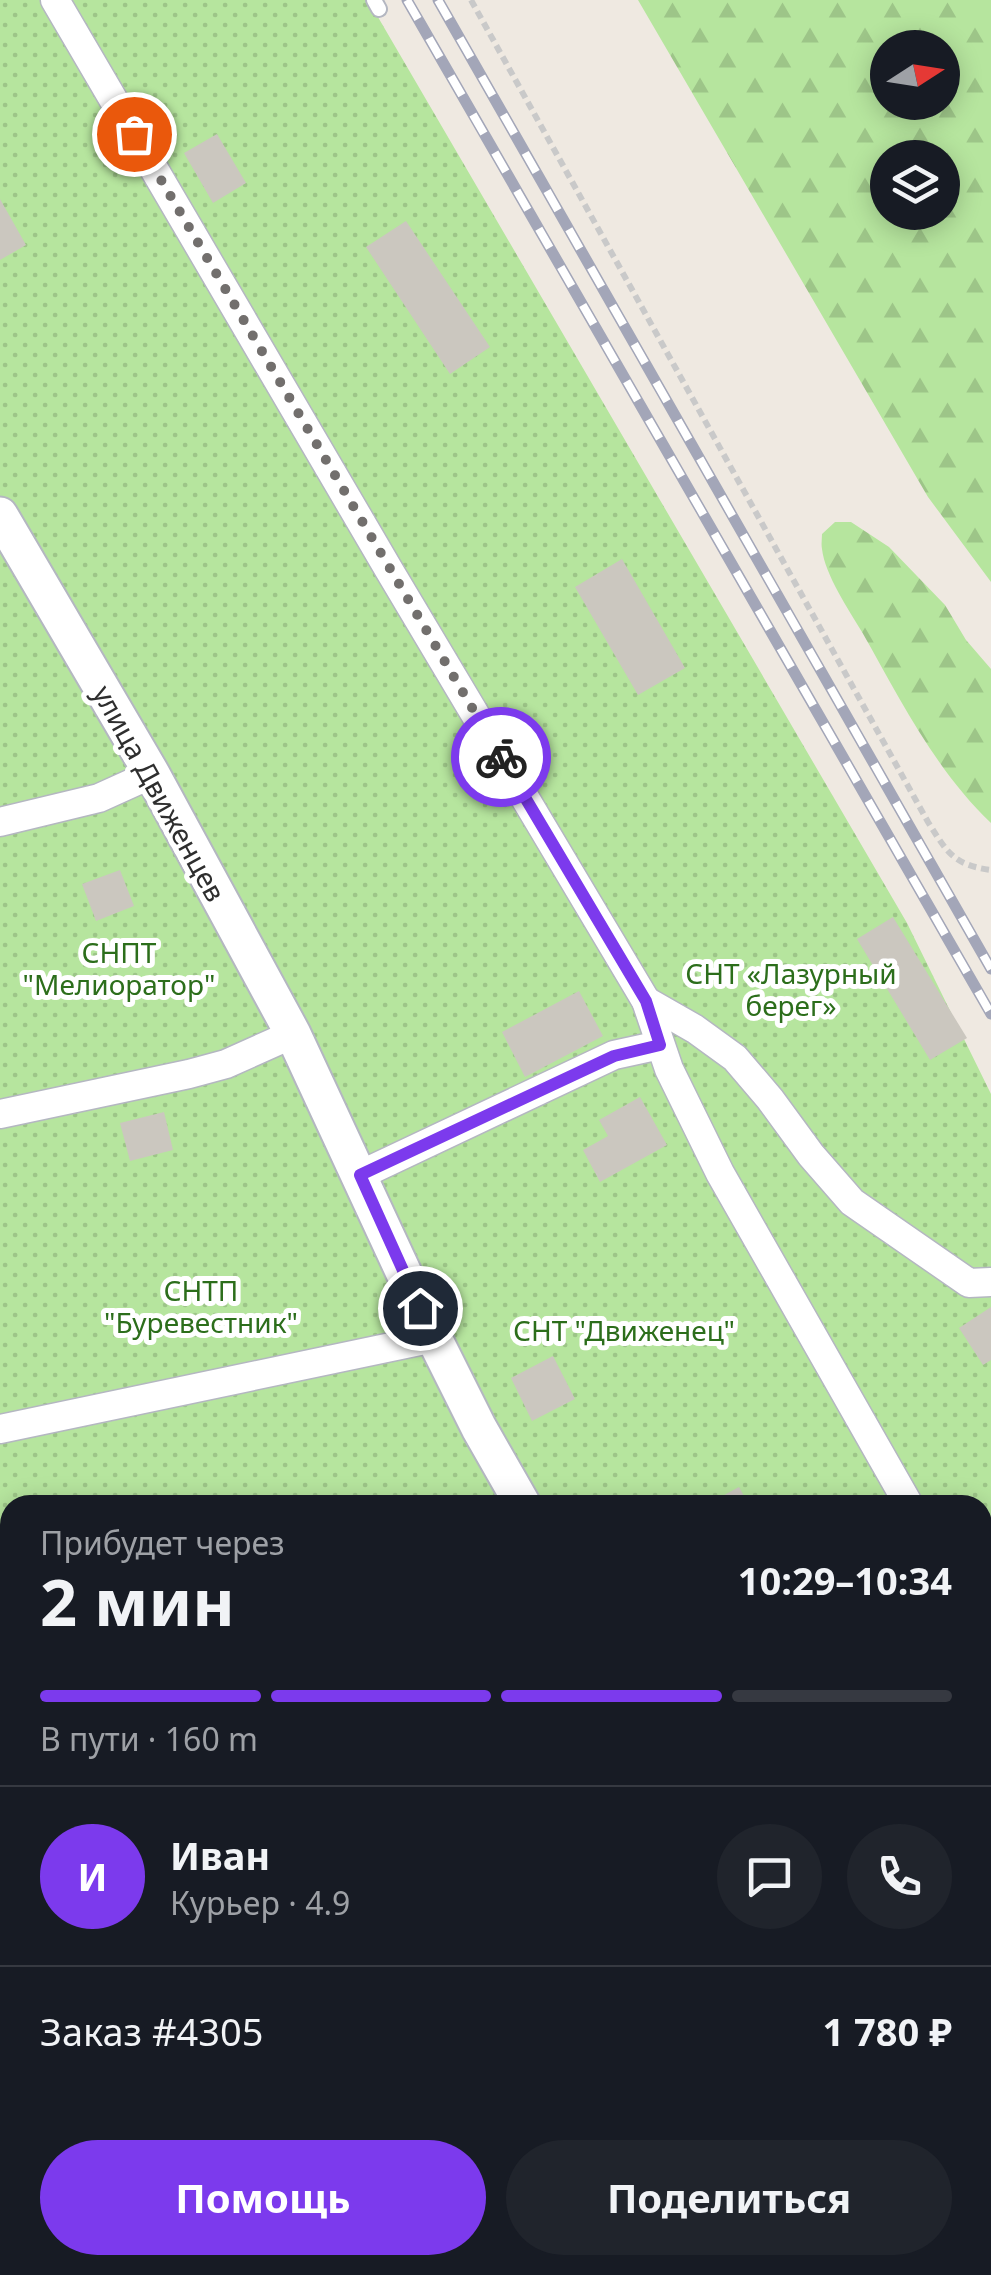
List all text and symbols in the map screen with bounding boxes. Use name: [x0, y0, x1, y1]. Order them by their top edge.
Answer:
north arrow: [870, 30, 960, 120]
map controls: [870, 30, 960, 230]
pin: [92, 92, 177, 177]
icon: bag: [107, 107, 162, 162]
button: layers: [870, 140, 960, 230]
street label: улица Движенцев: [85, 678, 235, 908]
courier: [451, 707, 551, 807]
icon: bike: [474, 730, 529, 785]
park label: СНПТ "Мелиоратор": [23, 933, 215, 1003]
park label: СНТ «Лазурный берег»: [685, 954, 897, 1024]
pin: [378, 1266, 463, 1351]
park label: СНТП "Буревестник": [104, 1271, 298, 1341]
icon: home: [393, 1281, 448, 1336]
park label: СНТ "Движенец": [513, 1311, 735, 1349]
text: Прибудет через: [40, 1521, 285, 1564]
text: 10:29–10:34: [738, 1554, 952, 1606]
text: 2 мин: [40, 1557, 235, 1645]
text: В пути · 160 m: [40, 1717, 258, 1760]
button: chat: [717, 1824, 822, 1929]
button: phone: [847, 1824, 952, 1929]
text: Иван: [170, 1829, 270, 1881]
text: И: [77, 1850, 108, 1902]
text: Курьер · 4.9: [170, 1881, 350, 1924]
text: Заказ #4305: [40, 2005, 264, 2057]
text: 1 780 ₽: [822, 2005, 952, 2057]
button: Помощь: [40, 2140, 486, 2255]
button: Поделиться: [506, 2140, 952, 2255]

